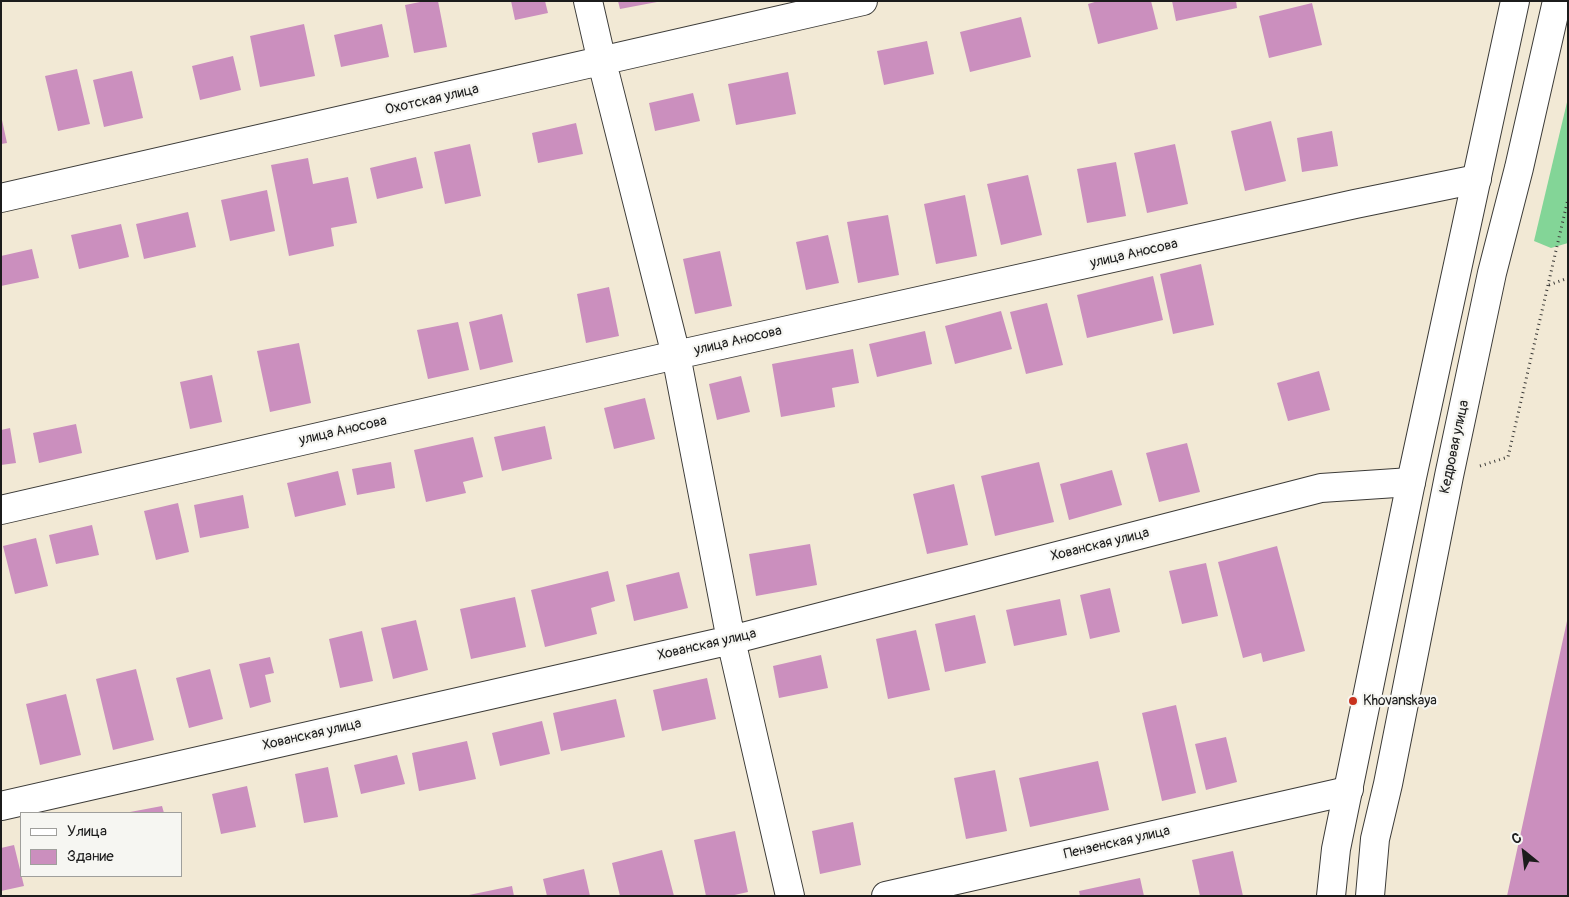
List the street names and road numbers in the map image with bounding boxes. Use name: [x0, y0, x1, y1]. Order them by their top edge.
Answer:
street label: Охотская улица: [383, 81, 481, 119]
street label: улица Аносова: [1088, 236, 1180, 272]
street label: улица Аносова: [692, 323, 784, 359]
street label: Кедровая улица: [1437, 399, 1473, 495]
street label: улица Аносова: [297, 413, 389, 449]
street label: Хованская улица: [1049, 525, 1151, 565]
street label: Хованская улица: [656, 625, 758, 665]
street label: Хованская улица: [261, 715, 363, 755]
street label: Пензенская улица: [1062, 823, 1172, 863]

